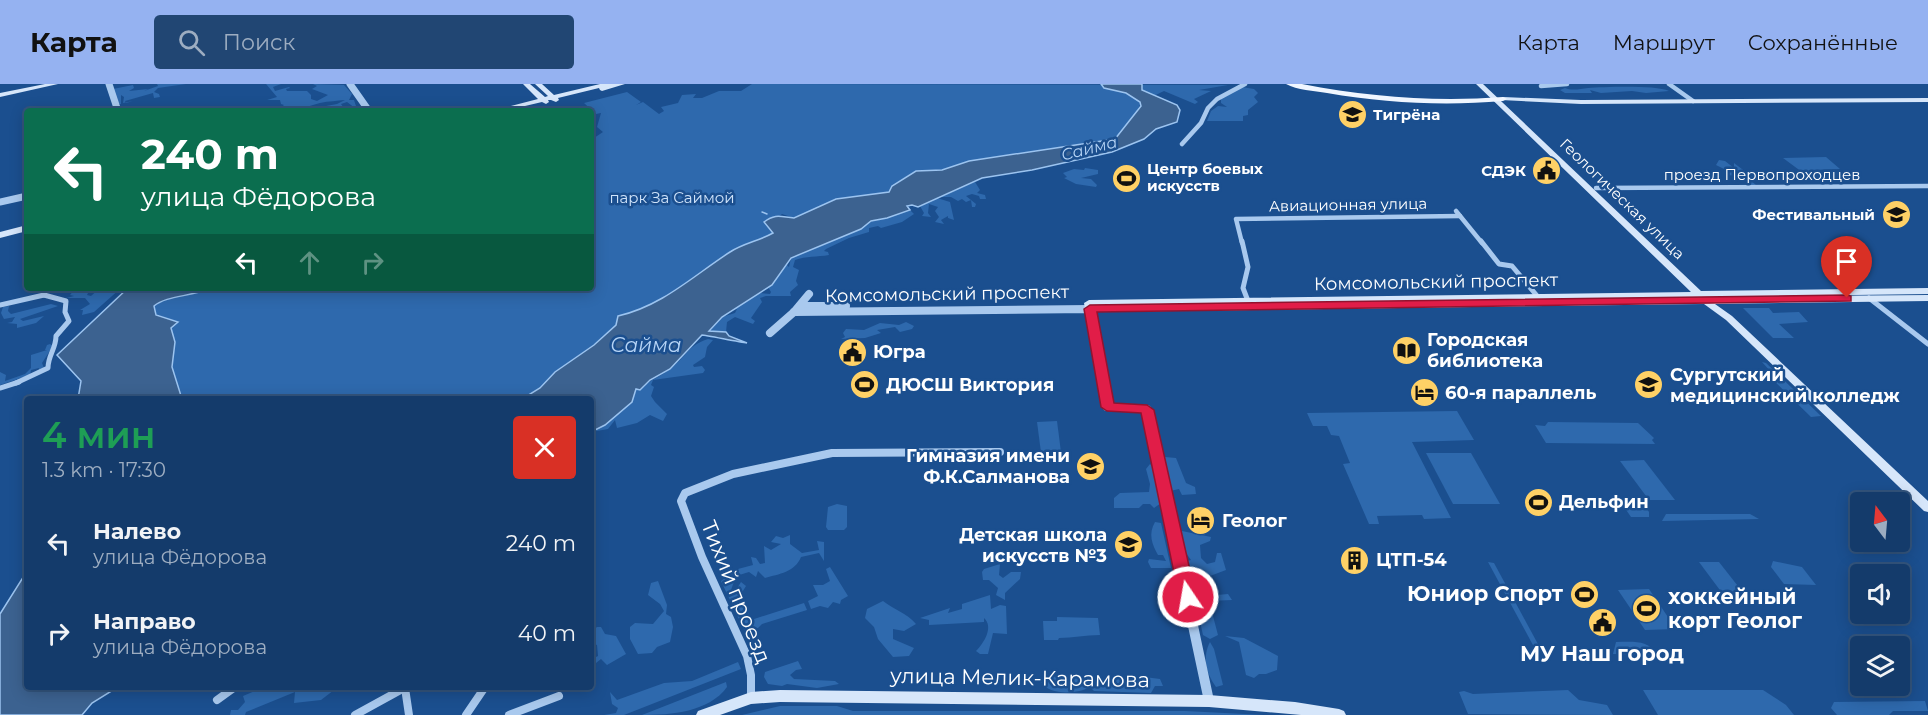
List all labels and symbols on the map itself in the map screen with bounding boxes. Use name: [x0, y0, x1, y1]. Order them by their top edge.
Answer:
school or university icon: Тигрёна: [1336, 99, 1368, 131]
place label: Тигрёна: [1373, 105, 1440, 124]
water label: Сайма: [1059, 132, 1119, 165]
street label: Геологическая улица: [1556, 134, 1689, 263]
public building icon: СДЭК: [1531, 155, 1563, 187]
place label: Центр боевых искусств: [1147, 159, 1263, 195]
place label: СДЭК: [1481, 161, 1526, 180]
sports icon: Центр боевых искусств: [1110, 162, 1142, 194]
street label: проезд Первопроходцев: [1664, 165, 1860, 184]
park label: парк За Саймой: [609, 188, 735, 207]
street label: Авиационная улица: [1269, 194, 1427, 215]
school or university icon: Фестивальный: [1880, 199, 1912, 231]
place label: Фестивальный: [1752, 205, 1875, 224]
pin: [1821, 236, 1872, 298]
street label: Комсомольский проспект: [1314, 269, 1559, 295]
street label: Комсомольский проспект: [825, 281, 1070, 307]
place label: Городская библиотека: [1427, 329, 1543, 372]
water label: Сайма: [610, 333, 682, 357]
library icon: Городская библиотека: [1390, 334, 1422, 366]
public building icon: Югра: [836, 336, 868, 368]
place label: Югра: [873, 341, 926, 363]
place label: Сургутский медицинский колледж: [1670, 364, 1900, 407]
sports icon: ДЮСШ Виктория: [849, 369, 881, 401]
school or university icon: Сургутский медицинский колледж: [1633, 369, 1665, 401]
place label: ДЮСШ Виктория: [886, 374, 1054, 396]
hotel icon: 60-я параллель: [1408, 377, 1440, 409]
place label: 60-я параллель: [1445, 382, 1596, 404]
place label: Гимназия имени Ф.К.Салманова: [906, 445, 1070, 488]
school or university icon: Гимназия имени Ф.К.Салманова: [1075, 450, 1107, 482]
sports icon: Дельфин: [1522, 486, 1554, 518]
place label: Дельфин: [1559, 491, 1649, 513]
north arrow: [1850, 492, 1910, 552]
hotel icon: Геолог: [1185, 505, 1217, 537]
place label: Геолог: [1222, 510, 1288, 532]
street label: Тихий проезд: [696, 517, 776, 667]
place label: Детская школа искусств №3: [959, 524, 1107, 567]
school or university icon: Детская школа искусств №3: [1112, 529, 1144, 561]
building icon: ЦТП-54: [1339, 544, 1371, 576]
place label: ЦТП-54: [1376, 549, 1447, 571]
position arrow: [1156, 565, 1220, 629]
sports icon: Юниор Спорт: [1568, 578, 1600, 610]
place label: Юниор Спорт: [1407, 581, 1564, 606]
place label: хоккейный корт Геолог: [1668, 584, 1802, 633]
sports icon: хоккейный корт Геолог: [1631, 593, 1663, 625]
public building icon: МУ Наш город: [1586, 607, 1618, 639]
place label: МУ Наш город: [1520, 641, 1684, 666]
street label: улица Мелик-Карамова: [889, 663, 1150, 692]

